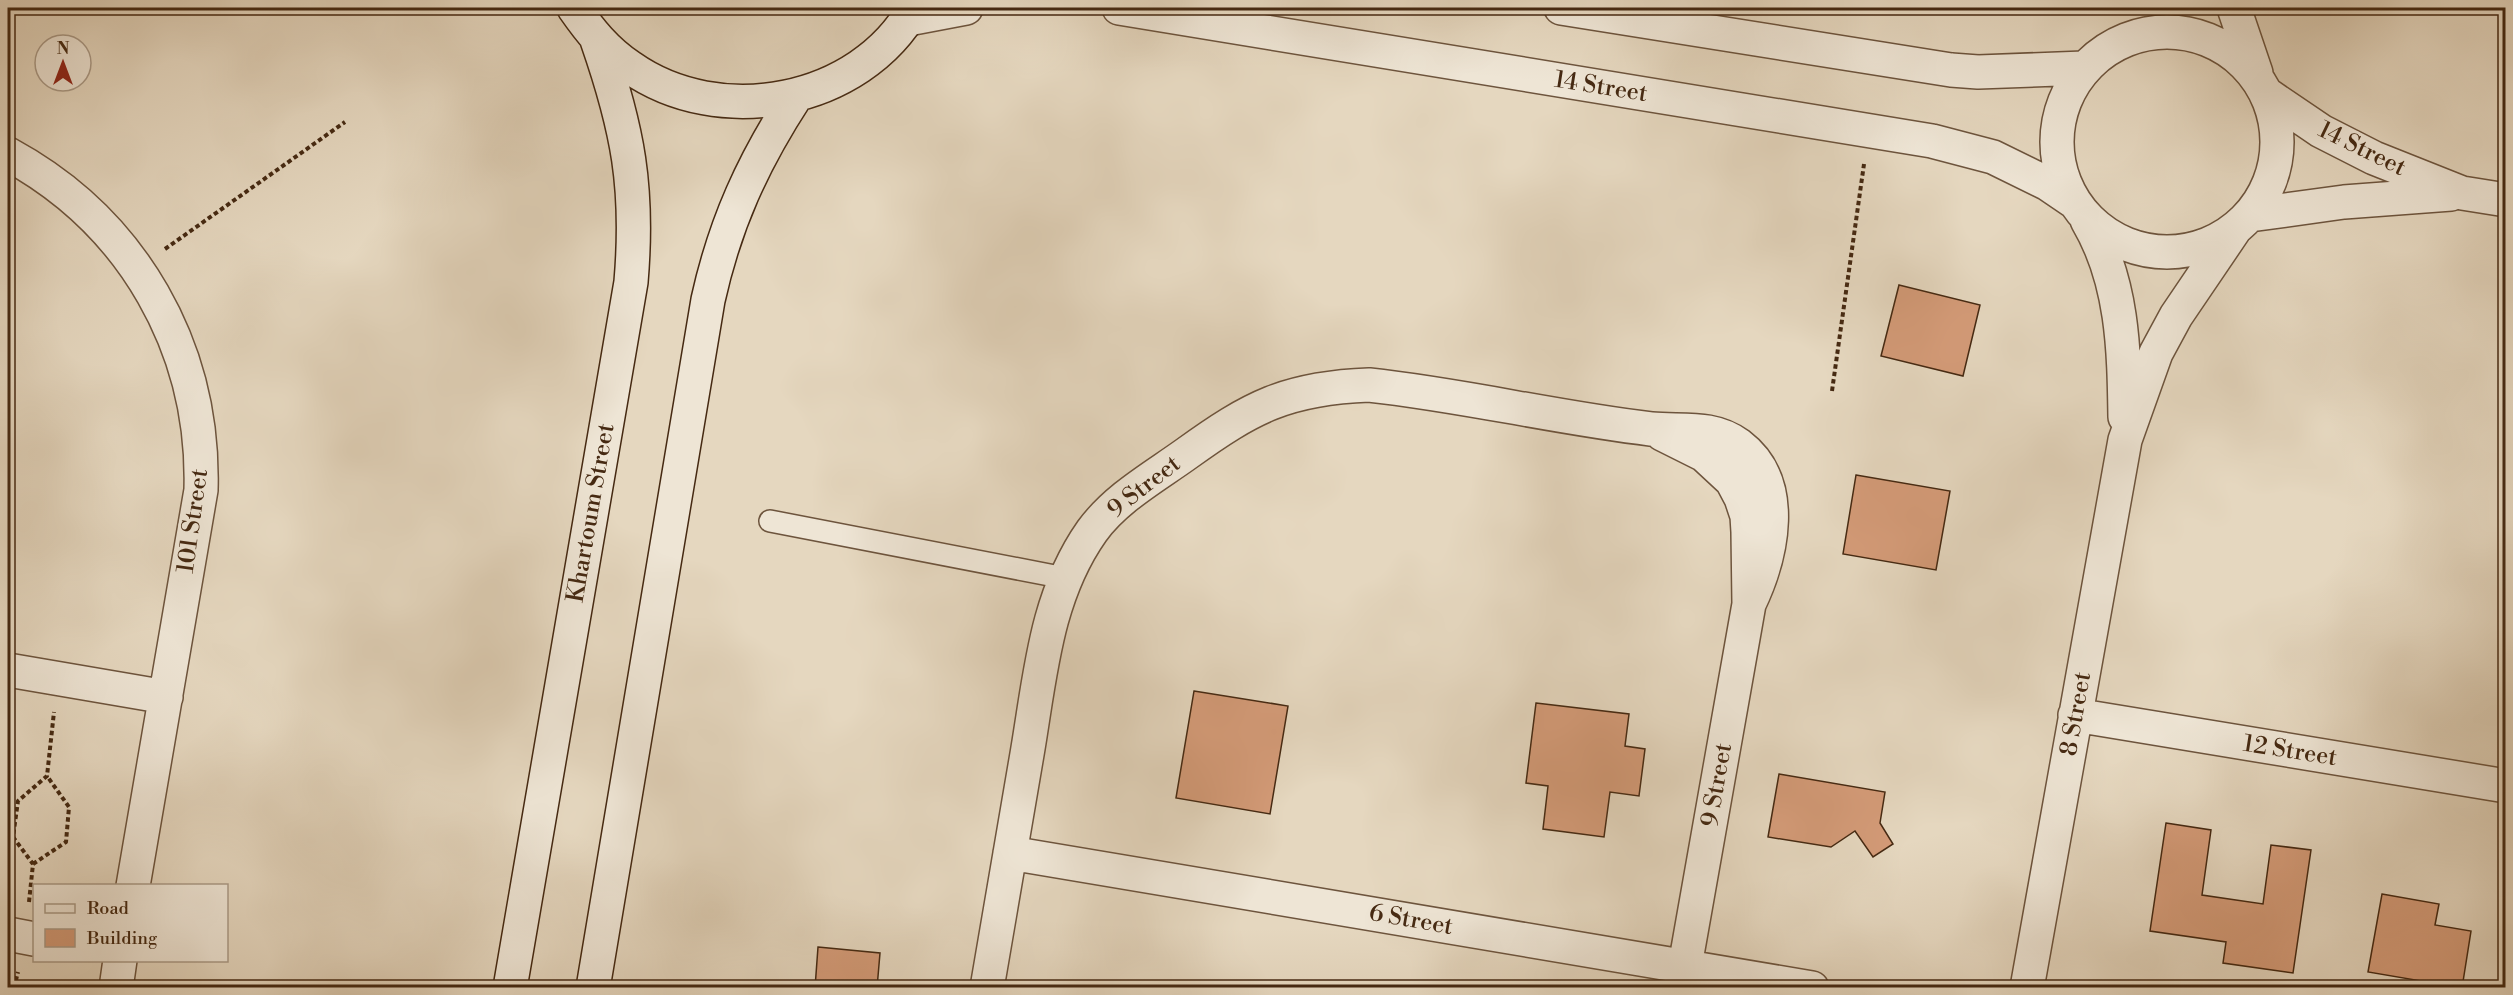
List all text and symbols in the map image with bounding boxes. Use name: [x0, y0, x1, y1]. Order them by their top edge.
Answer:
north arrow: [33, 33, 93, 93]
text: N: [57, 39, 70, 59]
street label: 14 Street: [1552, 65, 1650, 109]
street label: 14 Street: [2313, 115, 2411, 183]
street label: Khartoum Street: [560, 421, 622, 605]
street label: 9 Street: [1101, 449, 1187, 525]
street label: 101 Street: [171, 466, 215, 575]
street label: 8 Street: [2054, 669, 2098, 758]
street label: 12 Street: [2241, 729, 2340, 773]
street label: 9 Street: [1695, 740, 1739, 829]
legend: [33, 884, 228, 962]
text: Road: [87, 897, 130, 920]
street label: 6 Street: [1367, 898, 1456, 942]
text: Building: [86, 927, 158, 950]

